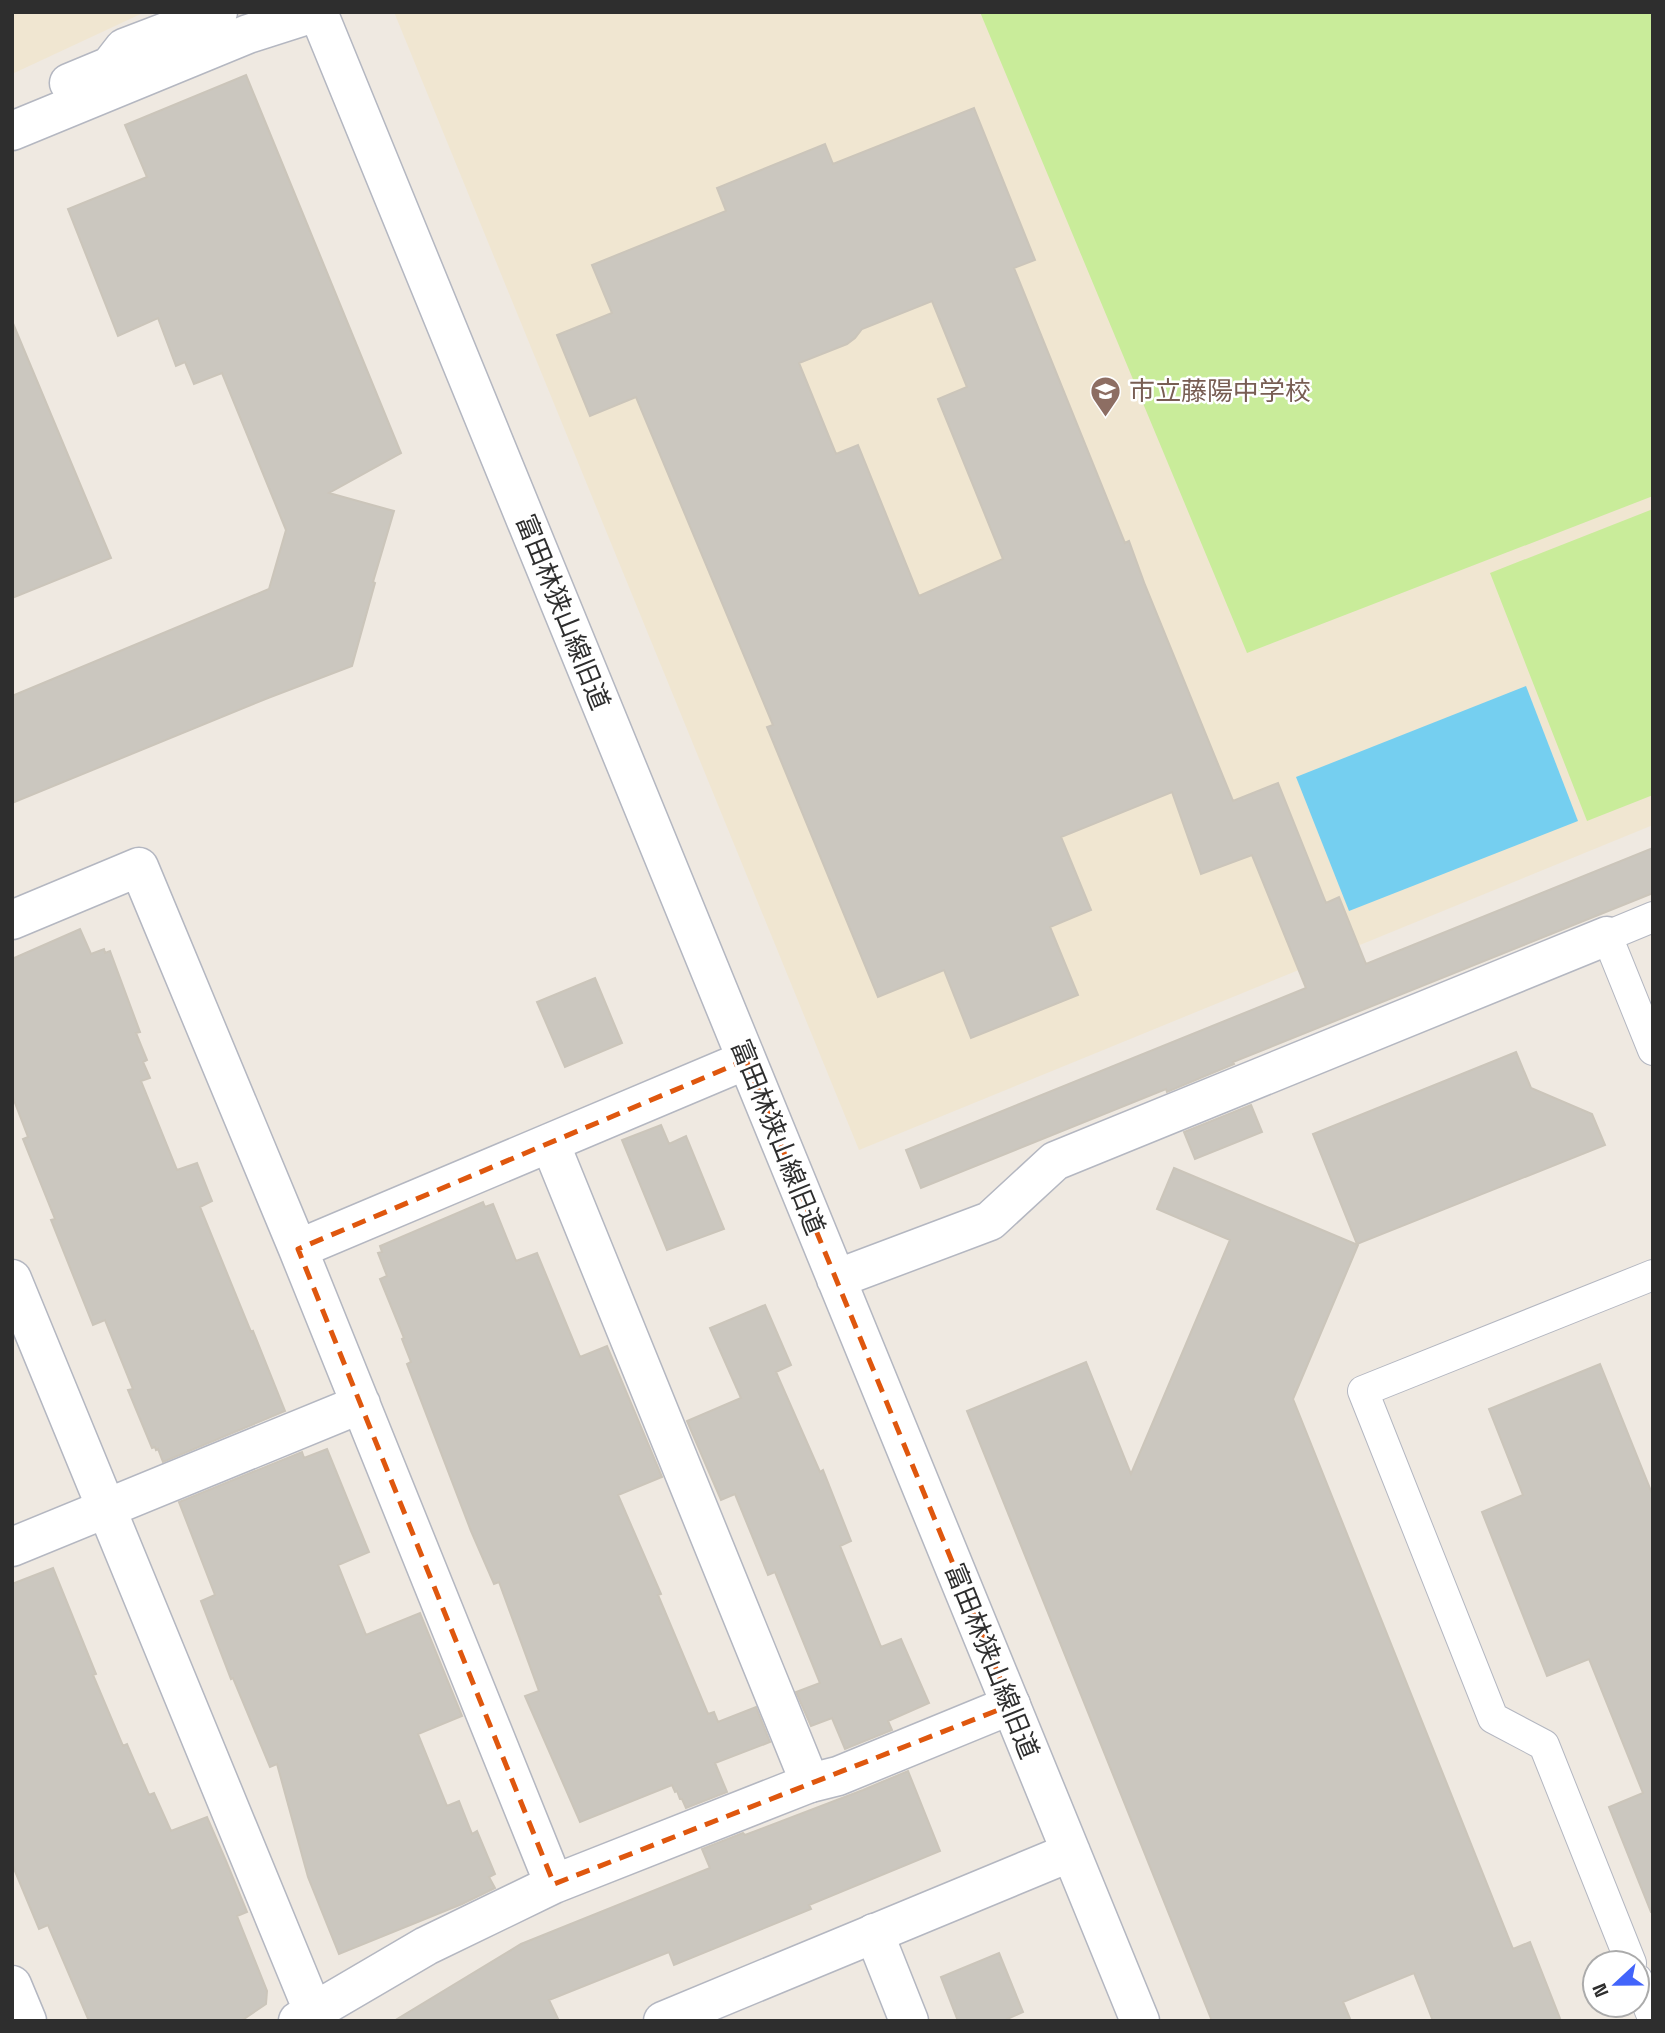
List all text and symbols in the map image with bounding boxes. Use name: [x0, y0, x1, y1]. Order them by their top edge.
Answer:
school or university icon: 市立藤陽中学校: [1089, 374, 1123, 418]
place label: 市立藤陽中学校: [1129, 374, 1311, 408]
street label: 富田林狭山線旧道: [508, 509, 618, 715]
street label: 富田林狭山線旧道: [723, 1034, 833, 1240]
street label: 富田林狭山線旧道: [937, 1558, 1047, 1764]
north arrow: [1581, 1949, 1651, 2019]
text: N: [1587, 1980, 1615, 2001]

